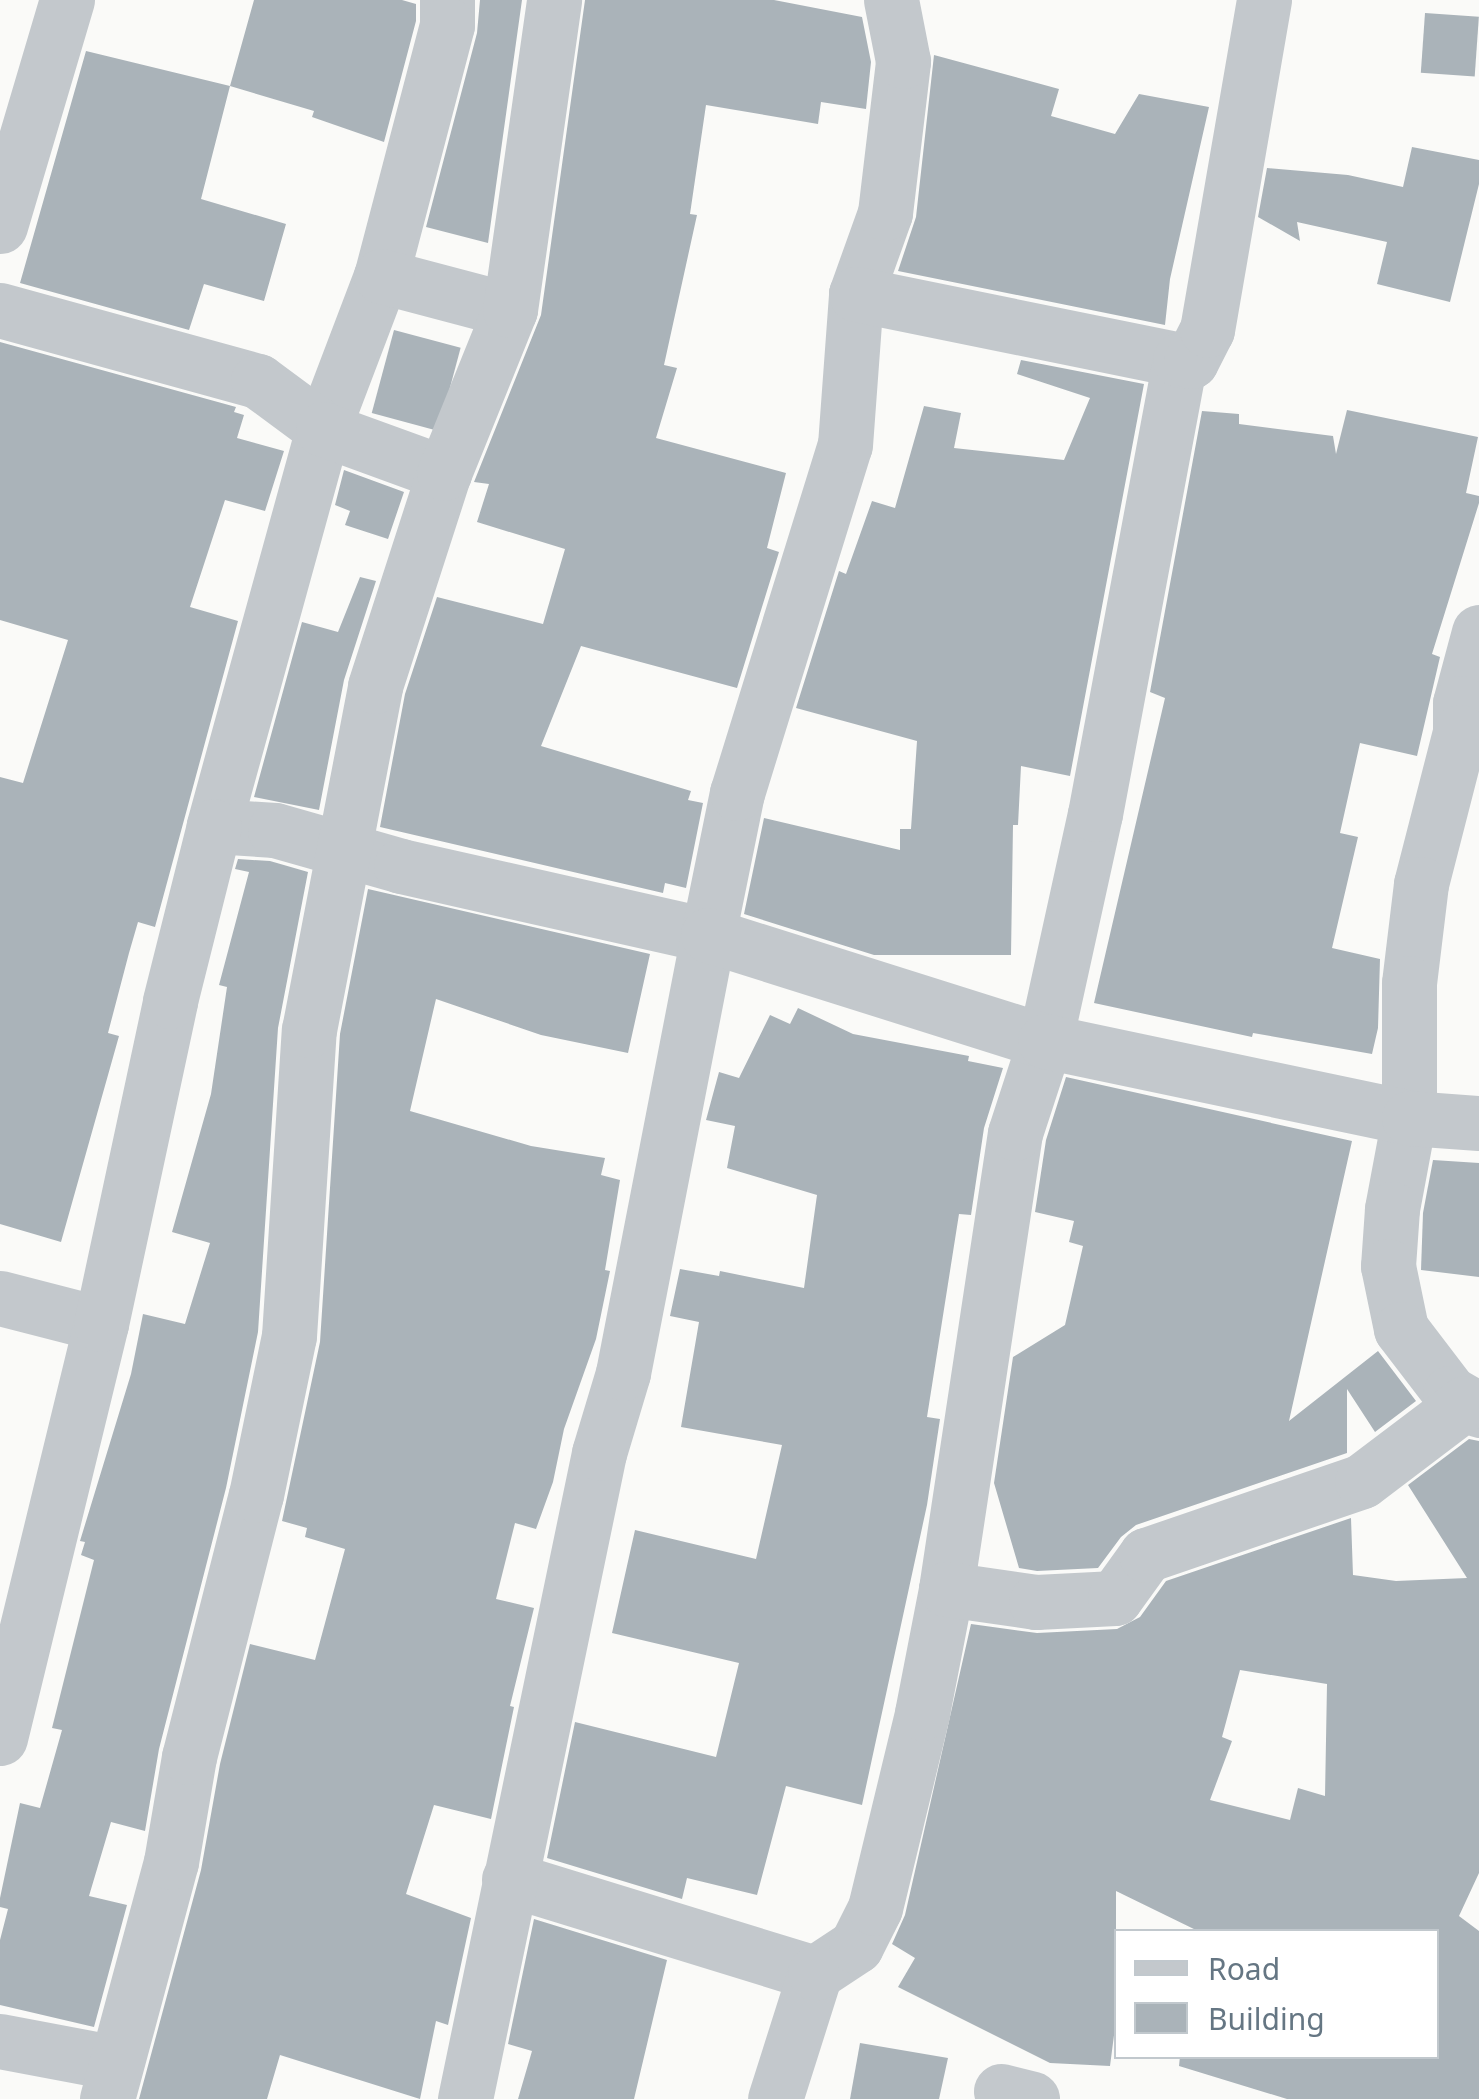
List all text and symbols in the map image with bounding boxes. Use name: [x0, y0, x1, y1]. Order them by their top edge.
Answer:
legend: [1114, 1929, 1439, 2059]
text: Road: [1208, 1948, 1280, 1989]
text: Building: [1208, 1998, 1325, 2039]

